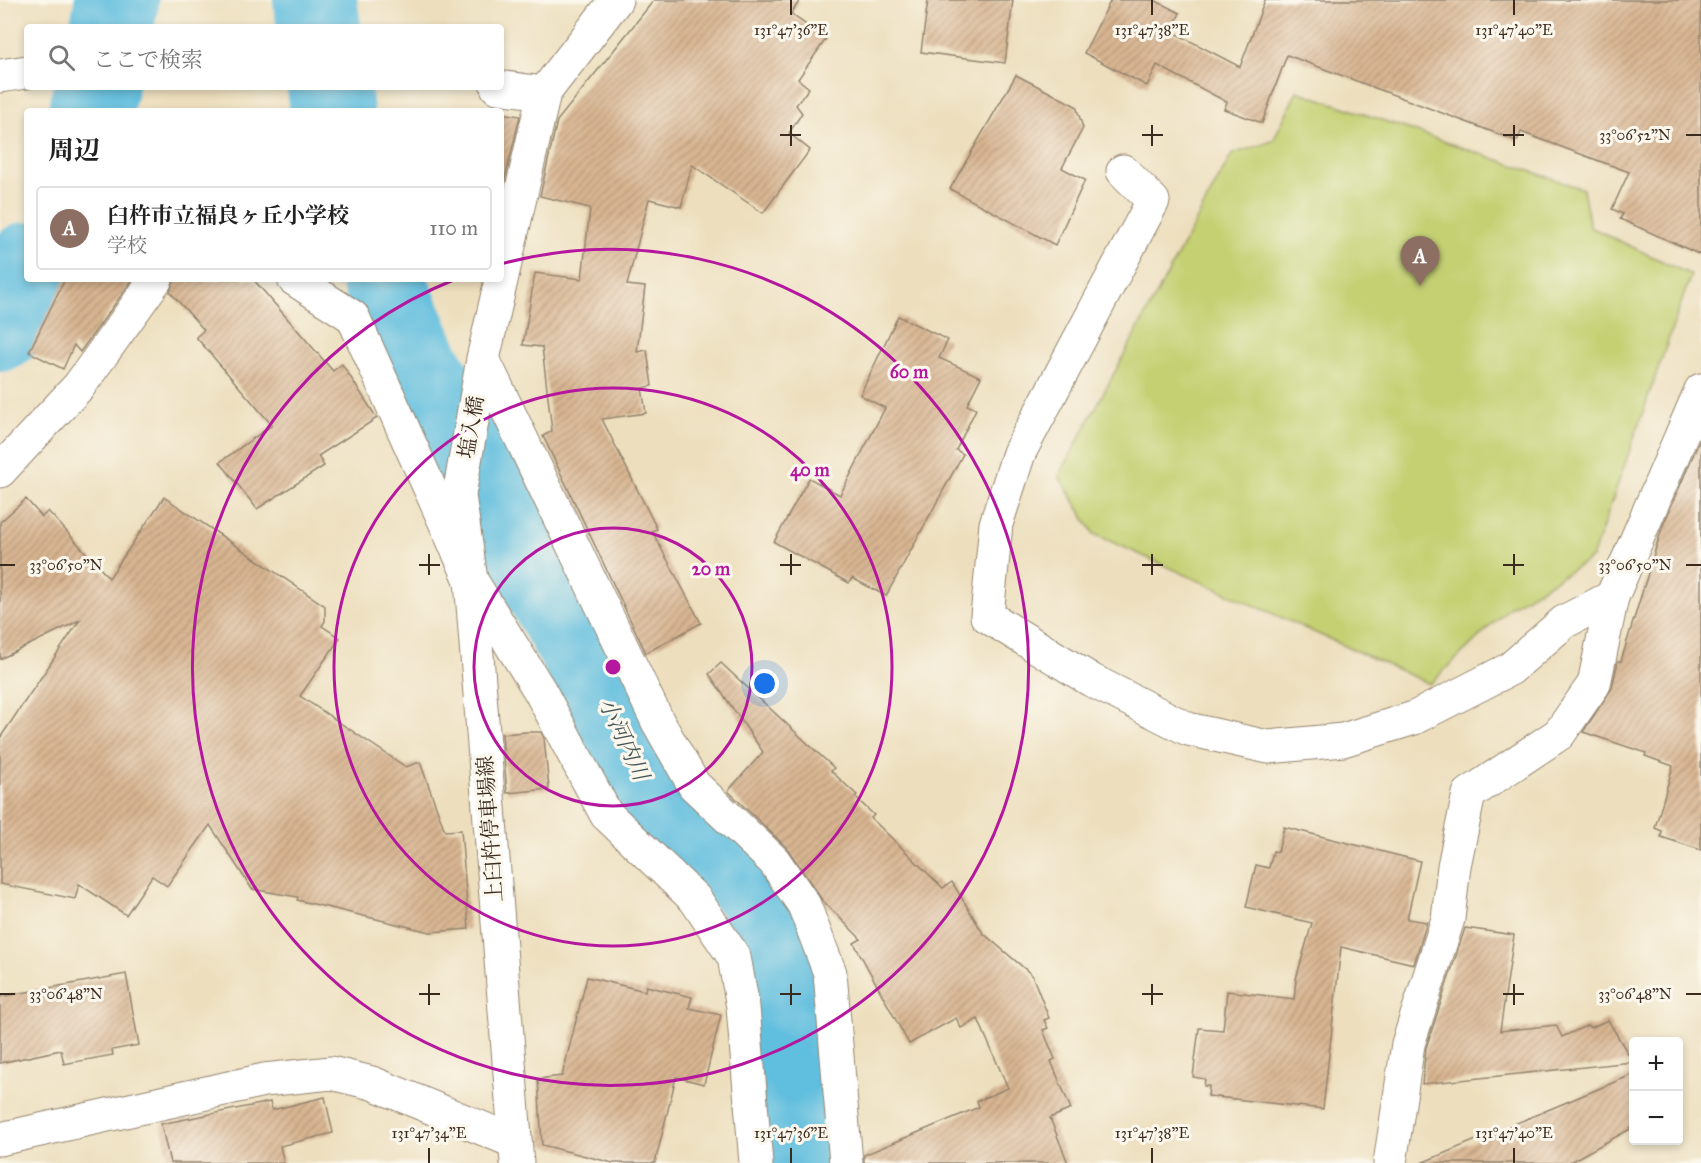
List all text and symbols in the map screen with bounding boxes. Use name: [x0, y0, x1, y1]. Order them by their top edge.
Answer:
text: 131°47'36"E: [754, 21, 828, 39]
text: 131°47'38"E: [1115, 21, 1189, 39]
text: 131°47'40"E: [1475, 21, 1553, 39]
search box: [24, 24, 504, 90]
icon: search: [45, 41, 78, 74]
text: ここで検索: [93, 46, 203, 73]
text: 33°06'52"N: [1599, 126, 1671, 144]
text: 周辺: [48, 134, 100, 166]
text: 臼杵市立福良ヶ丘小学校: [107, 202, 349, 229]
text: A: [63, 216, 76, 240]
text: 110 m: [430, 216, 478, 240]
text: 学校: [107, 233, 147, 257]
pin: A: [1400, 236, 1440, 286]
text: 60 m: [890, 361, 929, 383]
street label: 塩入橋: [453, 394, 489, 460]
text: 40 m: [790, 459, 831, 482]
text: 33°06'50"N: [30, 556, 103, 574]
text: 33°06'50"N: [1599, 556, 1672, 574]
text: 20 m: [692, 558, 731, 580]
centre of rings: [603, 657, 623, 677]
your location: [750, 669, 779, 698]
water label: 小河内川: [593, 693, 656, 786]
street label: 上臼杵停車場線: [472, 755, 508, 903]
text: 33°06'48"N: [29, 985, 103, 1003]
text: 33°06'48"N: [1598, 985, 1672, 1003]
map controls: [1629, 1037, 1683, 1145]
button: +: [1629, 1037, 1683, 1091]
button: −: [1629, 1091, 1683, 1145]
text: 131°47'34"E: [392, 1124, 467, 1142]
text: 131°47'36"E: [754, 1124, 828, 1142]
text: 131°47'38"E: [1115, 1124, 1189, 1142]
text: 131°47'40"E: [1475, 1124, 1553, 1142]

